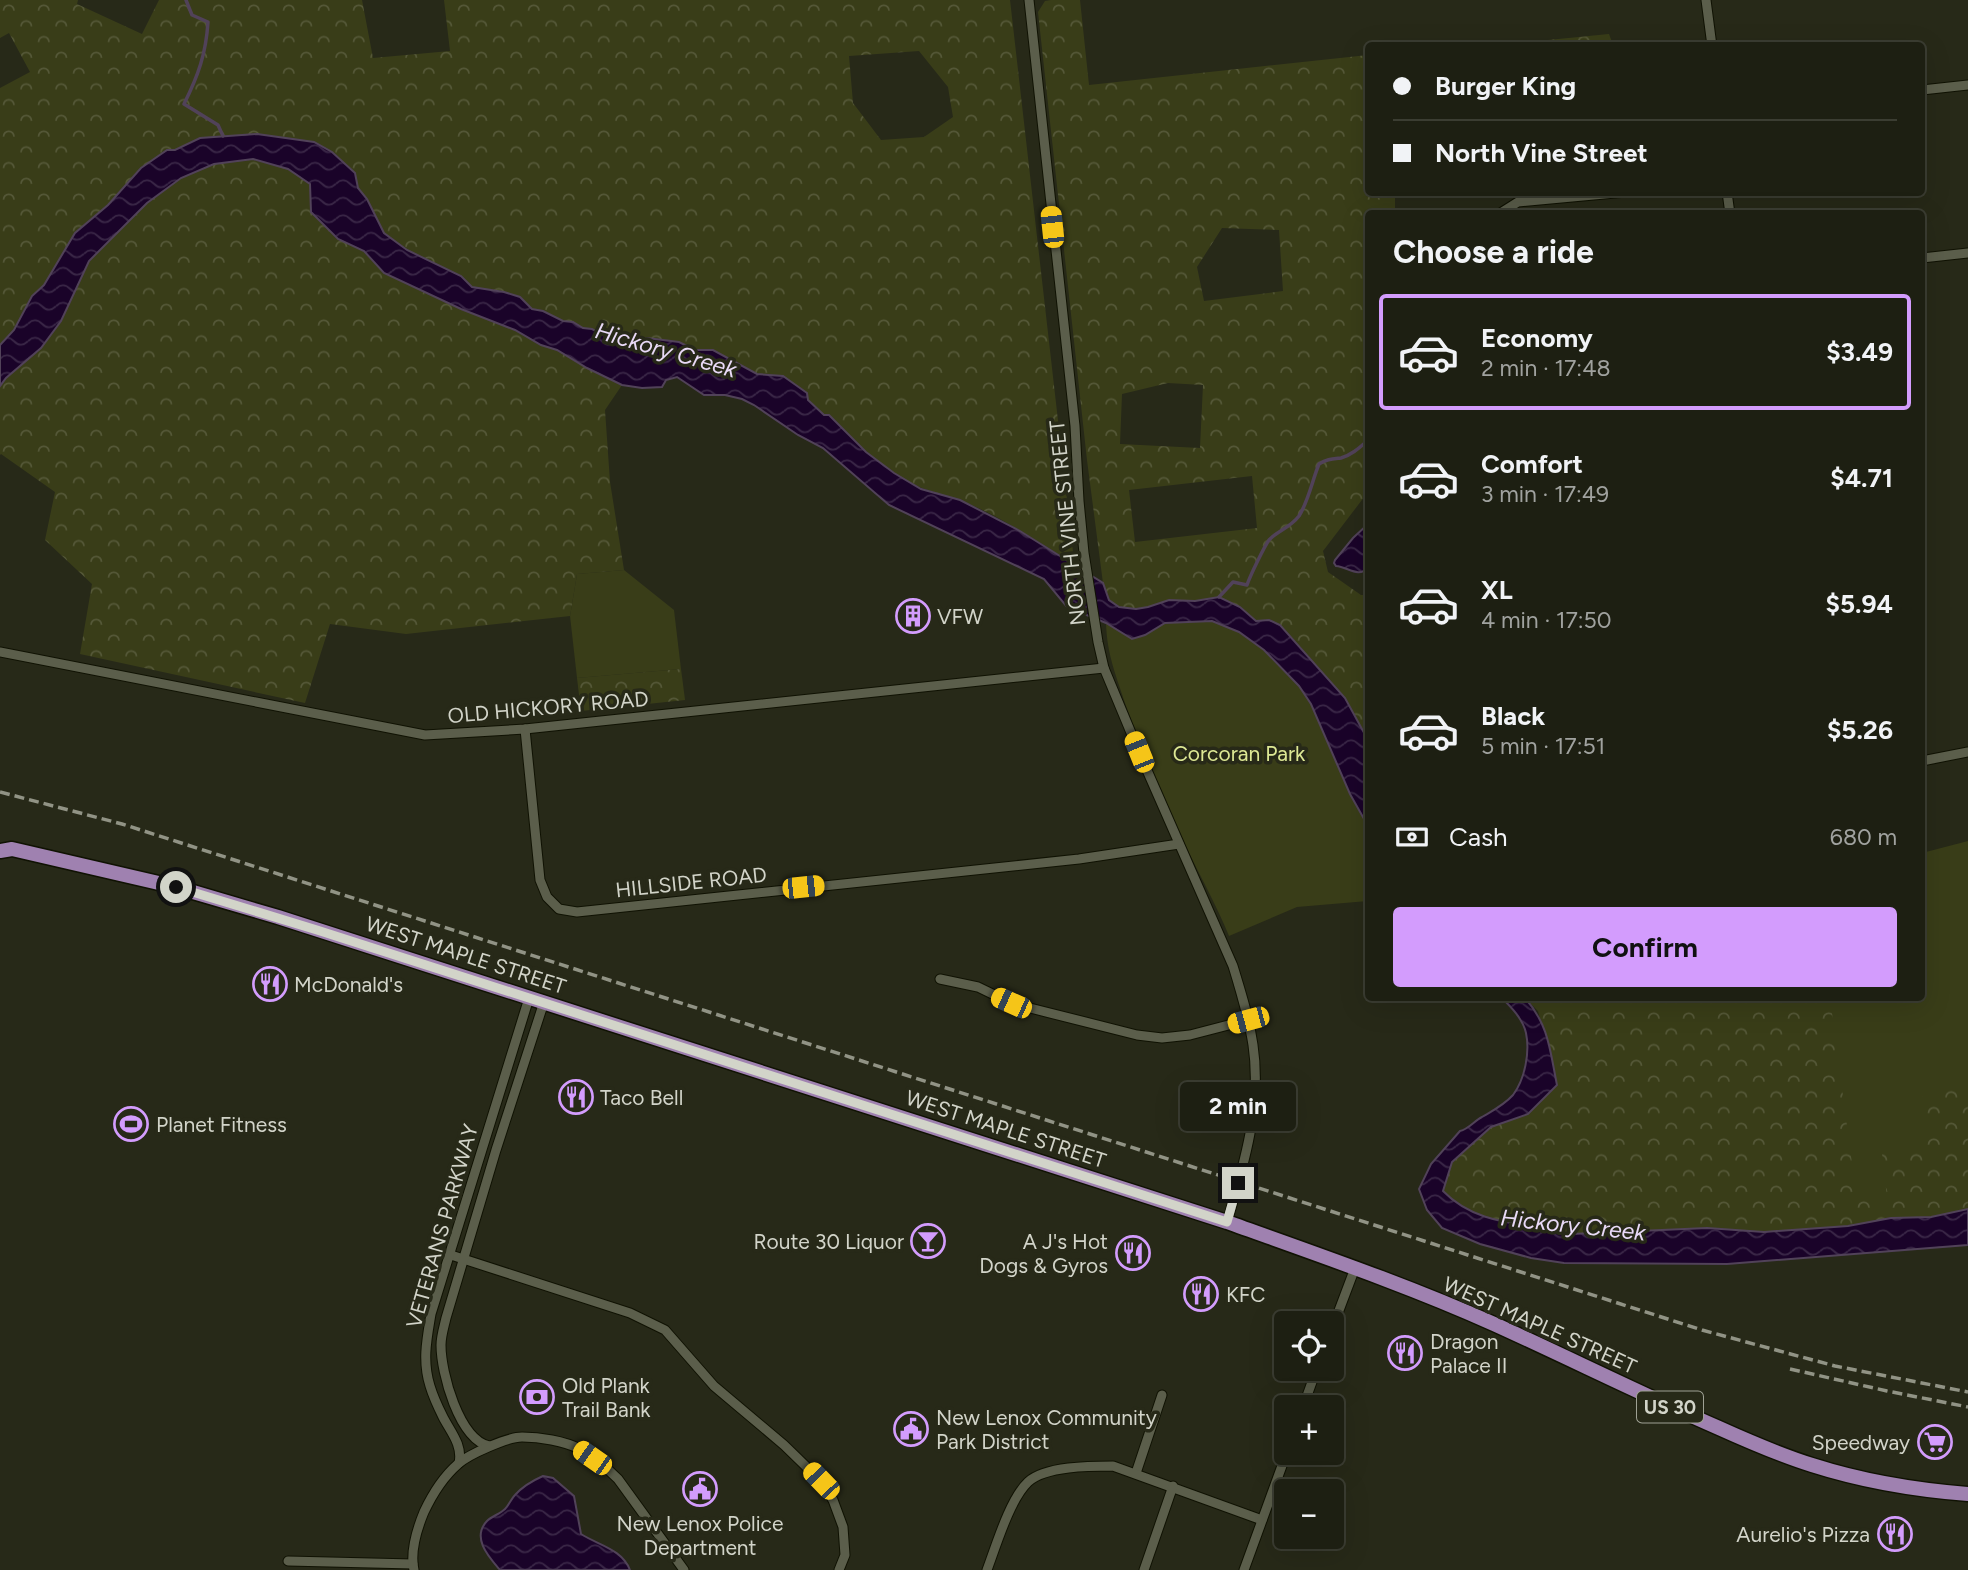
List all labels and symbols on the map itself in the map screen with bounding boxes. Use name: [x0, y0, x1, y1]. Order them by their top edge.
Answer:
car: [1040, 205, 1065, 249]
water label: Hickory Creek: [592, 316, 741, 384]
street label: NORTH VINE STREET: [1044, 419, 1090, 627]
building icon: VFW: [894, 597, 932, 635]
place label: VFW: [937, 604, 983, 629]
street label: OLD HICKORY ROAD: [446, 686, 650, 728]
car: [1122, 729, 1157, 775]
park label: Corcoran Park: [1173, 741, 1306, 766]
street label: HILLSIDE ROAD: [614, 862, 768, 902]
route start: [160, 871, 192, 903]
car: [782, 874, 825, 900]
street label: WEST MAPLE STREET: [363, 911, 570, 999]
restaurant icon: McDonald's: [251, 965, 289, 1003]
place label: McDonald's: [294, 972, 403, 997]
car: [988, 985, 1035, 1021]
car: [1225, 1004, 1272, 1036]
restaurant icon: Taco Bell: [557, 1078, 595, 1116]
callout: 2 min: [1180, 1082, 1296, 1130]
place label: Taco Bell: [600, 1085, 683, 1110]
street label: WEST MAPLE STREET: [903, 1085, 1110, 1173]
sports icon: Planet Fitness: [112, 1105, 150, 1143]
place label: Planet Fitness: [156, 1112, 287, 1137]
street label: VETERANS PARKWAY: [401, 1121, 483, 1331]
route end: [1222, 1167, 1254, 1199]
water label: Hickory Creek: [1499, 1203, 1648, 1247]
bar icon: Route 30 Liquor: [909, 1222, 947, 1260]
place label: Route 30 Liquor: [753, 1229, 904, 1254]
place label: A J's Hot Dogs & Gyros: [979, 1229, 1108, 1278]
restaurant icon: A J's Hot Dogs & Gyros: [1114, 1234, 1152, 1272]
street label: WEST MAPLE STREET: [1439, 1271, 1641, 1379]
restaurant icon: KFC: [1182, 1275, 1220, 1313]
place label: KFC: [1226, 1282, 1265, 1307]
place label: Dragon Palace II: [1430, 1329, 1507, 1378]
restaurant icon: Dragon Palace II: [1386, 1334, 1424, 1372]
place label: Old Plank Trail Bank: [562, 1373, 651, 1422]
bank icon: Old Plank Trail Bank: [518, 1378, 556, 1416]
road number: US 30: [1637, 1392, 1703, 1422]
place label: New Lenox Community Park District: [936, 1405, 1157, 1454]
public building icon: New Lenox Community Park District: [892, 1410, 930, 1448]
supermarket icon: Speedway: [1916, 1423, 1954, 1461]
place label: Speedway: [1812, 1430, 1910, 1455]
car: [569, 1437, 616, 1479]
car: [799, 1459, 844, 1503]
public building icon: New Lenox Police Department: [681, 1470, 719, 1508]
place label: New Lenox Police Department: [617, 1511, 783, 1560]
restaurant icon: Aurelio's Pizza: [1876, 1515, 1914, 1553]
place label: Aurelio's Pizza: [1736, 1522, 1870, 1547]

